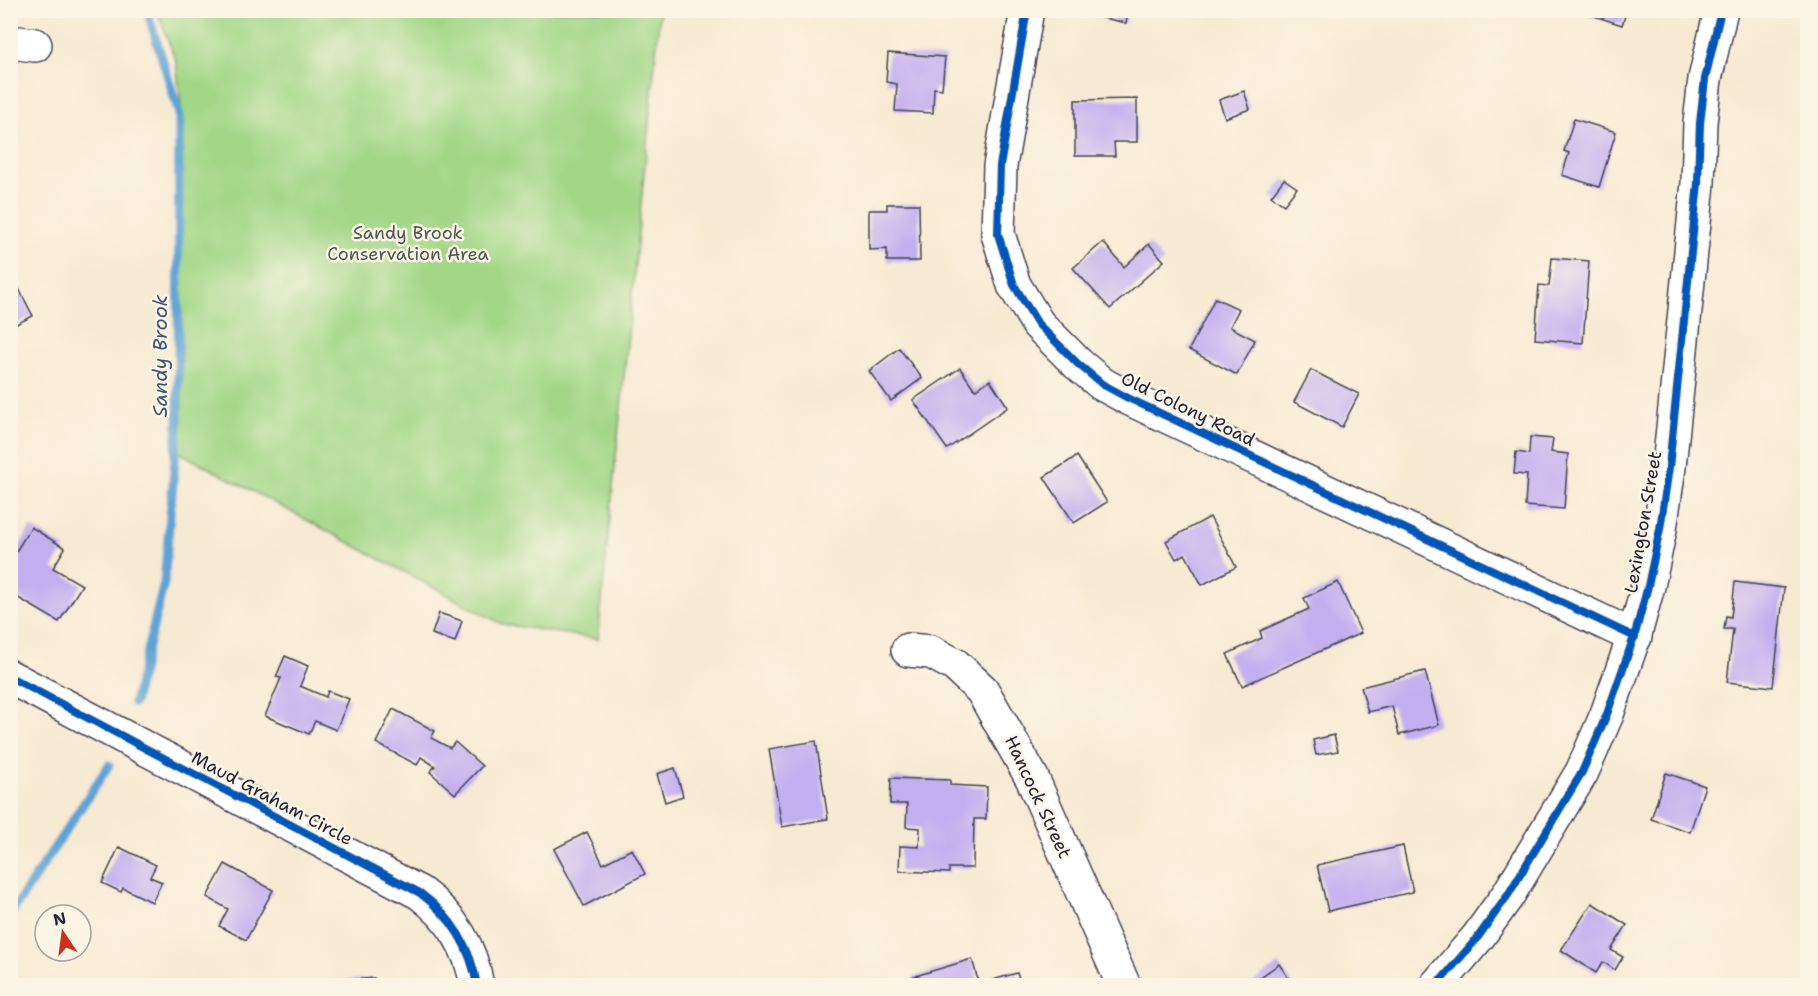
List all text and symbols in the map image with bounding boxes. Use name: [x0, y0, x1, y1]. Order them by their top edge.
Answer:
park label: Sandy Brook Conservation Area: [327, 221, 489, 266]
water label: Sandy Brook: [147, 294, 173, 417]
street label: Old Colony Road: [1117, 366, 1259, 452]
street label: Lexington Street: [1619, 449, 1667, 595]
street label: Hancock Street: [999, 732, 1077, 862]
street label: Maud Graham Circle: [187, 745, 357, 851]
north arrow: [33, 903, 93, 963]
text: N: [51, 907, 68, 931]

